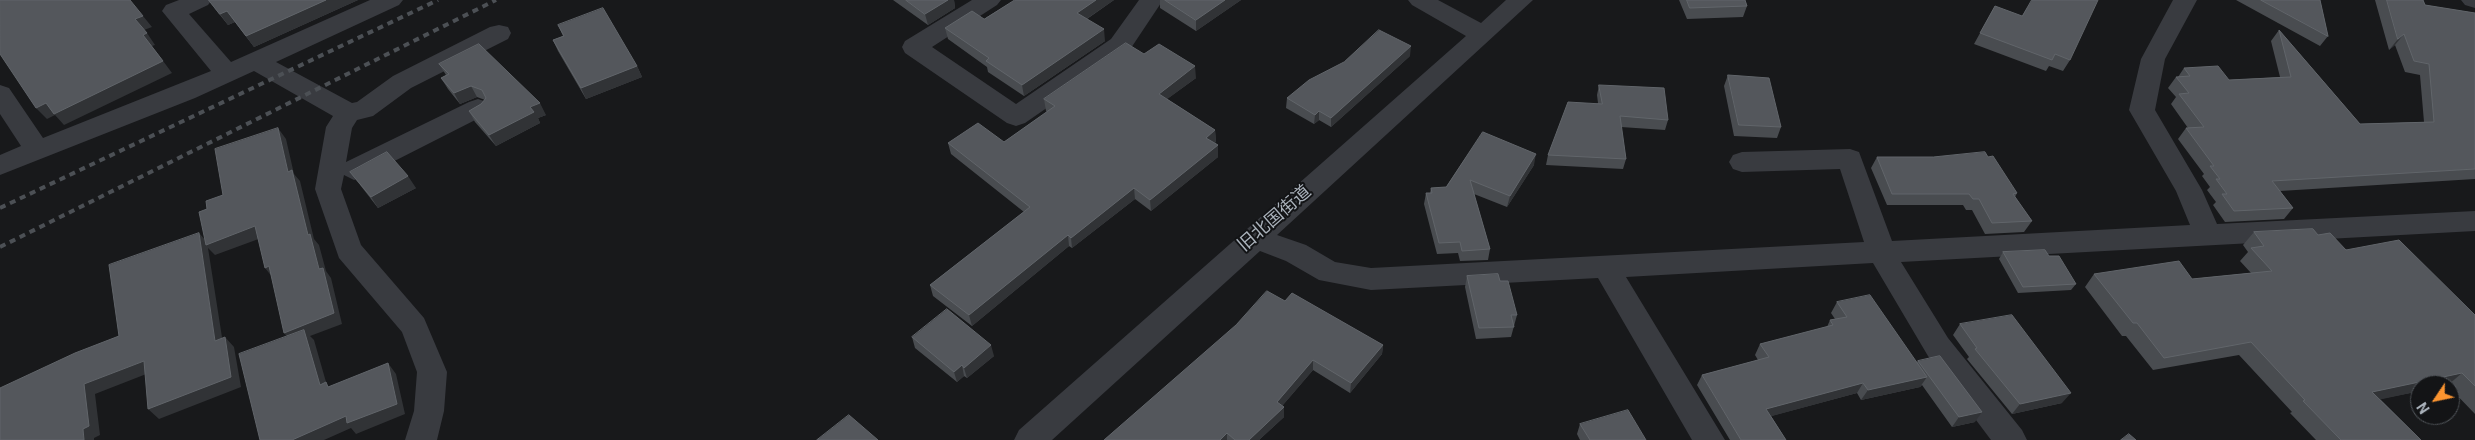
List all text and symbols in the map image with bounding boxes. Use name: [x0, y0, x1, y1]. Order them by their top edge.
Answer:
street label: 旧北国街道: [1234, 181, 1316, 257]
north arrow: [2410, 375, 2460, 425]
text: N: [2414, 399, 2433, 416]

